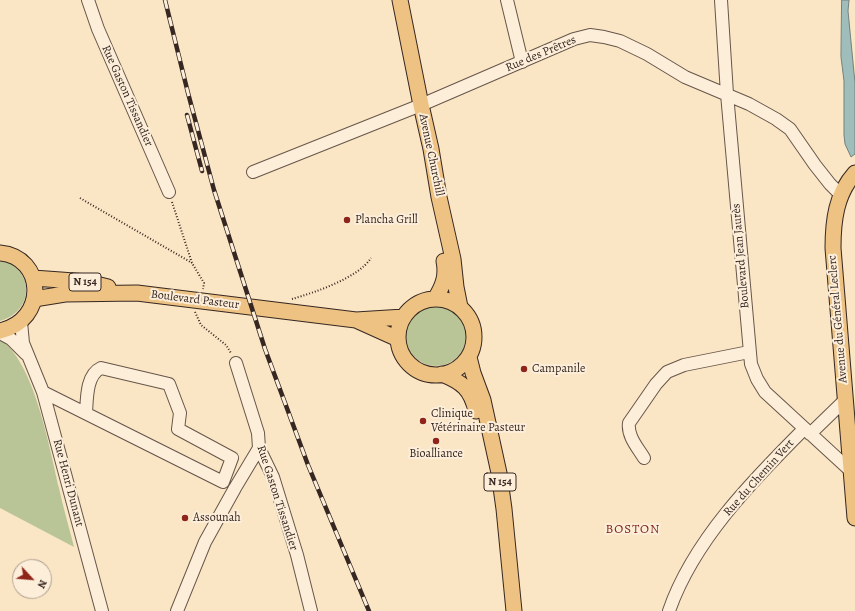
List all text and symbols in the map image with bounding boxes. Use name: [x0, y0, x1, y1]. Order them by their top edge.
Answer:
street label: Rue des Prêtres: [504, 33, 578, 75]
street label: Rue Gaston Tissandier: [98, 43, 156, 149]
street label: Avenue Churchill: [415, 113, 447, 197]
street label: Boulevard Jean Jaurès: [729, 203, 753, 309]
place label: Plancha Grill: [355, 213, 418, 227]
marker: Plancha Grill: [342, 215, 352, 225]
street label: Avenue du Général Leclerc: [825, 254, 851, 384]
road number: N 154: [69, 273, 101, 291]
street label: Boulevard Pasteur: [150, 287, 240, 313]
place label: Campanile: [532, 362, 585, 376]
marker: Campanile: [519, 364, 529, 374]
place label: Clinique Vétérinaire Pasteur: [431, 407, 525, 435]
marker: Clinique Vétérinaire Pasteur: [418, 416, 428, 426]
marker: Bioalliance: [431, 436, 441, 446]
street label: Rue du Chemin Vert: [721, 437, 797, 519]
street label: Rue Henri Dunant: [49, 438, 87, 528]
street label: Rue Gaston Tissandier: [253, 444, 301, 552]
place label: Bioalliance: [409, 447, 463, 461]
road number: N 154: [484, 473, 516, 491]
place label: Assounah: [193, 511, 241, 525]
marker: Assounah: [180, 513, 190, 523]
district label: BOSTON: [606, 522, 660, 538]
north arrow: [12, 559, 52, 599]
text: N: [34, 577, 51, 591]

